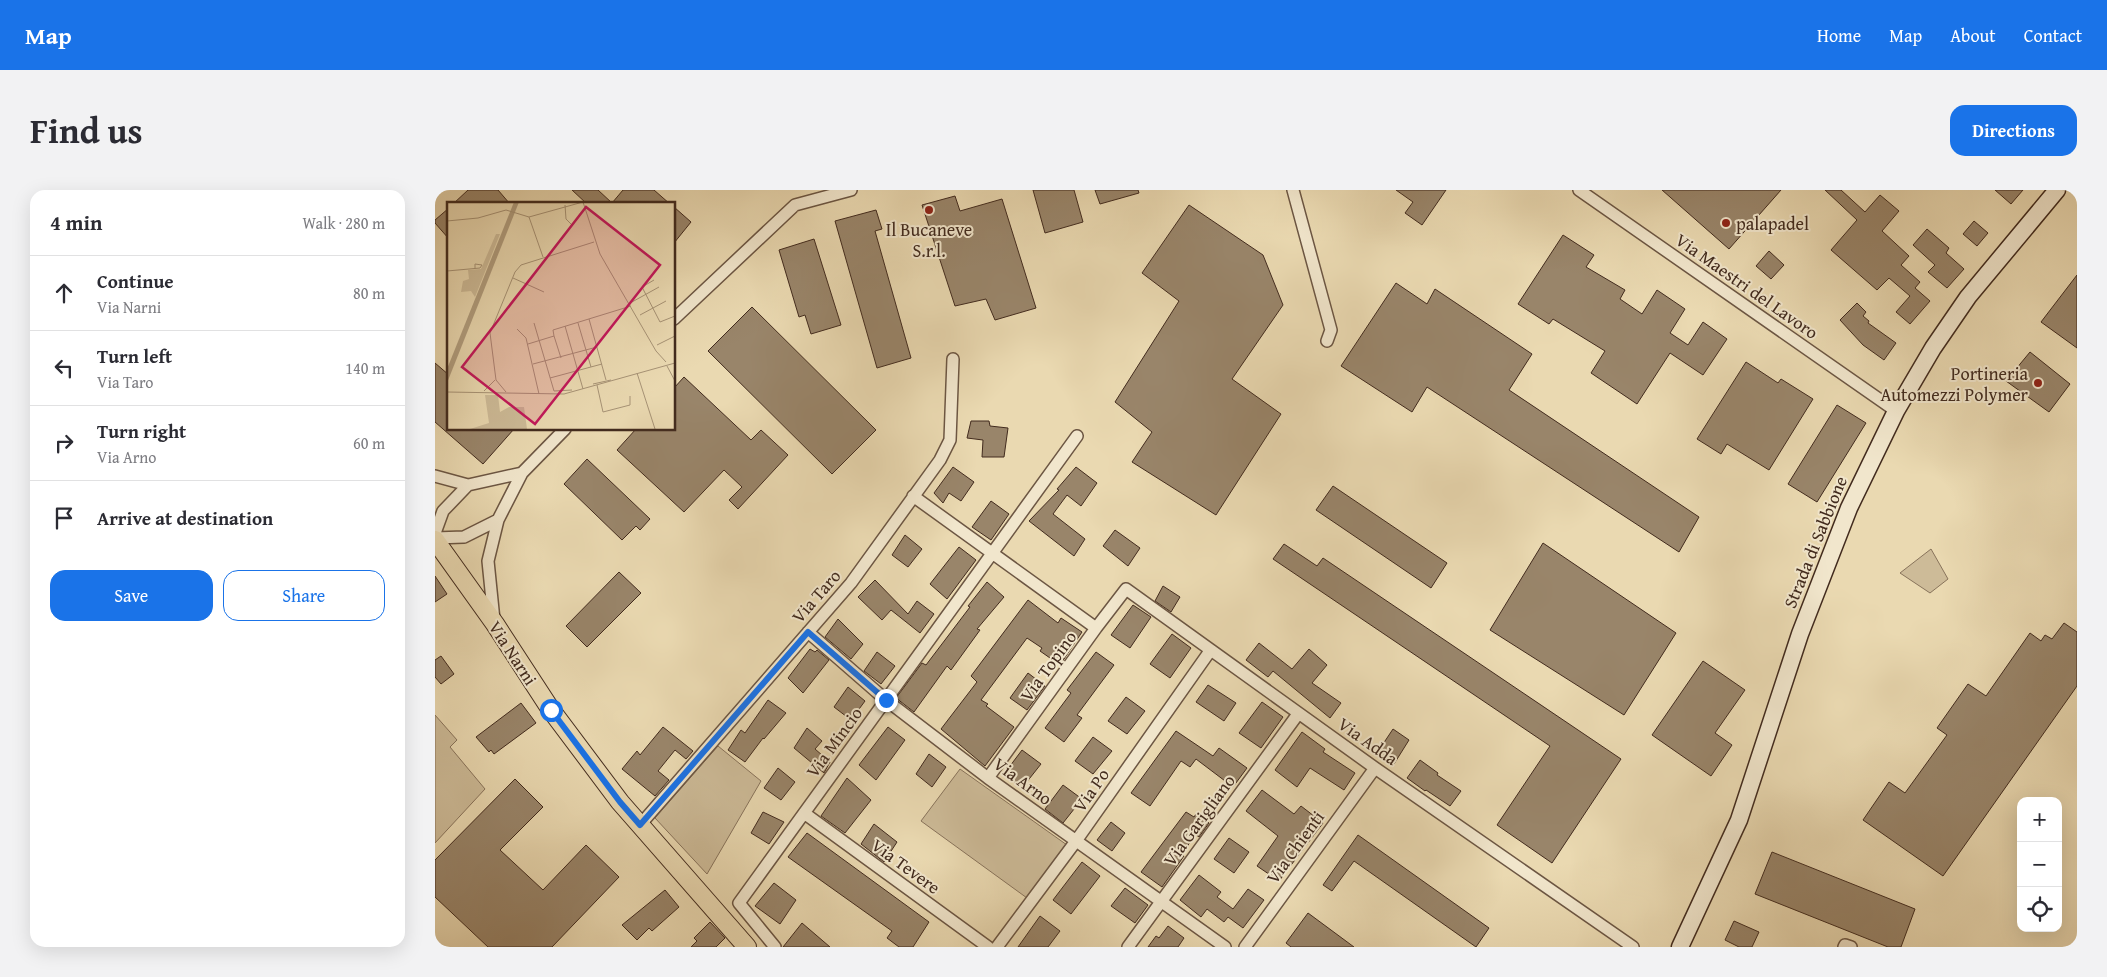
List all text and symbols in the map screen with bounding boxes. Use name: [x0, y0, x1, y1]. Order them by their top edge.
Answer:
text: Map: [25, 18, 72, 53]
text: Home: [1817, 22, 1861, 49]
text: Map: [1889, 22, 1922, 49]
text: About: [1950, 22, 1996, 49]
text: Contact: [2024, 22, 2082, 49]
text: Find us: [30, 105, 143, 156]
button: Directions: [1950, 105, 2077, 156]
inset map: [447, 202, 675, 430]
marker: Il Bucaneve S.r.l.: [923, 204, 935, 216]
text: 4 min: [50, 207, 102, 238]
place label: palapadel: [1736, 210, 1809, 237]
text: Walk · 280 m: [302, 211, 385, 235]
place label: Il Bucaneve S.r.l.: [886, 216, 972, 264]
marker: palapadel: [1720, 217, 1732, 229]
street label: Via Maestri del Lavoro: [1670, 226, 1824, 346]
text: Continue: [97, 267, 174, 295]
icon: ahead: [50, 279, 78, 307]
text: 80 m: [353, 281, 385, 305]
text: Via Narni: [97, 295, 161, 319]
text: Turn left: [97, 342, 172, 370]
icon: left: [50, 354, 78, 382]
text: 140 m: [345, 356, 385, 380]
place label: Portineria Automezzi Polymer: [1880, 360, 2029, 408]
text: Via Taro: [97, 370, 153, 394]
marker: Portineria Automezzi Polymer: [2032, 377, 2044, 389]
text: Turn right: [97, 417, 186, 445]
icon: right: [50, 429, 78, 457]
text: 60 m: [353, 431, 385, 455]
text: Via Arno: [97, 445, 157, 469]
street label: Strada di Sabbione: [1776, 472, 1854, 612]
icon: arrive: [50, 504, 78, 532]
text: Arrive at destination: [97, 504, 273, 532]
street label: Via Taro: [785, 563, 847, 629]
button: Save: [50, 570, 213, 621]
button: Share: [223, 570, 385, 621]
street label: Via Narni: [482, 615, 544, 691]
street label: Via Topino: [1013, 625, 1083, 707]
route end: [875, 689, 898, 712]
route start: [540, 699, 563, 722]
street label: Via Mincio: [799, 701, 869, 783]
street label: Via Adda: [1332, 710, 1404, 772]
street label: Via Arno: [988, 750, 1058, 812]
street label: Via Po: [1066, 763, 1116, 817]
street label: Via Garigliano: [1156, 768, 1242, 872]
map controls: [2017, 797, 2062, 932]
button: +: [2017, 797, 2062, 842]
street label: Via Chienti: [1259, 805, 1331, 889]
street label: Via Tevere: [866, 832, 946, 900]
button: −: [2017, 842, 2062, 887]
button: locate: [2017, 887, 2062, 932]

